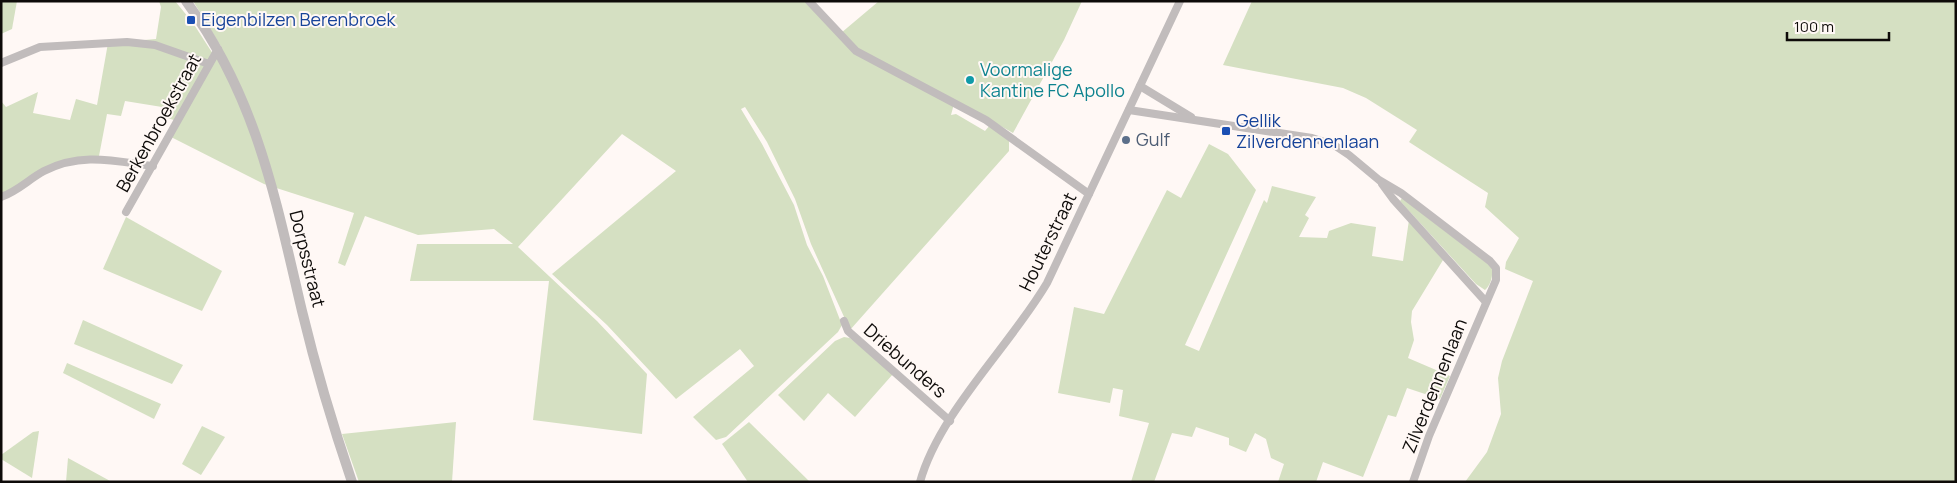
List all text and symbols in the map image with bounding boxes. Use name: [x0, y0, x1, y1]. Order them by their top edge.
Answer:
place label: Eigenbilzen Berenbroek: [201, 7, 396, 31]
scale bar: [1787, 10, 1890, 42]
marker: Eigenbilzen Berenbroek: [185, 14, 197, 26]
text: 100 m: [1794, 16, 1834, 37]
street label: Berkenbroekstraat: [110, 49, 206, 196]
place label: Voormalige Kantine FC Apollo: [980, 57, 1125, 102]
marker: Voormalige Kantine FC Apollo: [964, 74, 976, 86]
place label: Gellik Zilverdennenlaan: [1236, 108, 1379, 153]
marker: Gellik Zilverdennenlaan: [1220, 125, 1232, 137]
place label: Gulf: [1136, 127, 1171, 151]
marker: Gulf: [1120, 134, 1132, 146]
street label: Houterstraat: [1013, 188, 1081, 295]
street label: Dorpsstraat: [284, 208, 332, 310]
street label: Zilverdennenlaan: [1396, 315, 1472, 456]
street label: Driebunders: [859, 318, 952, 403]

